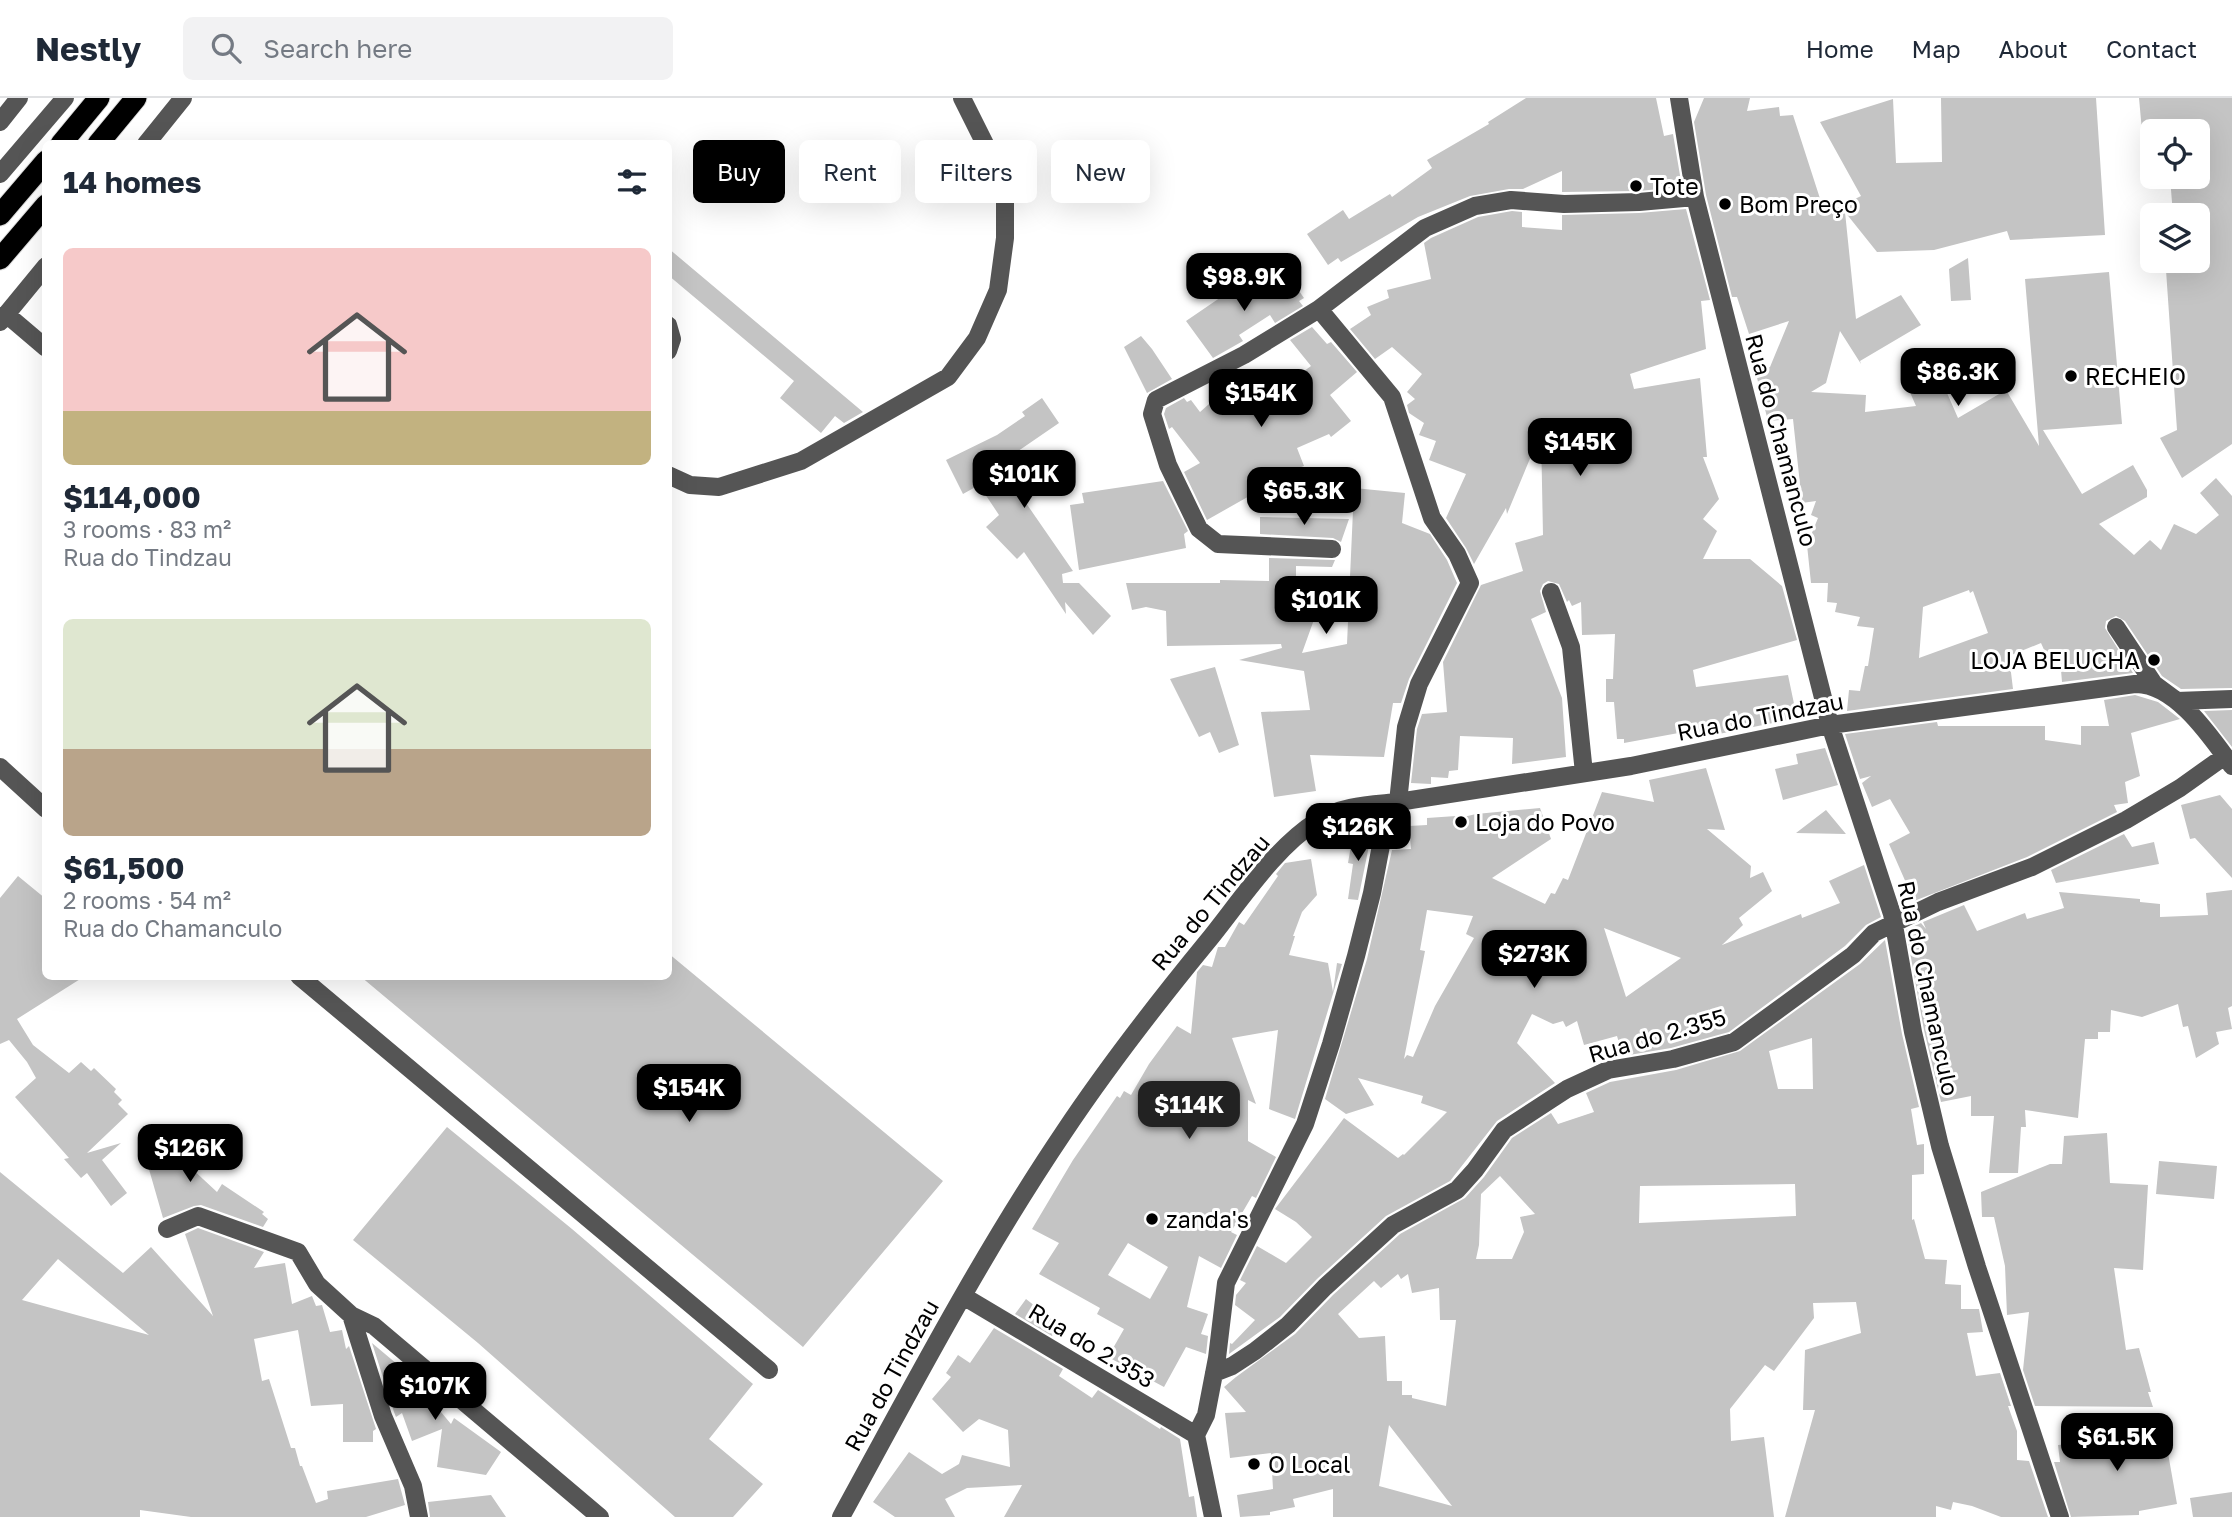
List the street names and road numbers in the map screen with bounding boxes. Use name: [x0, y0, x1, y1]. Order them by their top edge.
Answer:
street label: Rua do Chamanculo: [1740, 331, 1824, 549]
street label: Rua do Tindzau: [1674, 686, 1846, 746]
street label: Rua do Tindzau: [1145, 828, 1275, 976]
street label: Rua do Chamanculo: [1893, 878, 1965, 1098]
street label: Rua do 2.355: [1585, 1002, 1729, 1068]
street label: Rua do Tindzau: [838, 1294, 944, 1456]
street label: Rua do 2.353: [1024, 1296, 1160, 1394]

